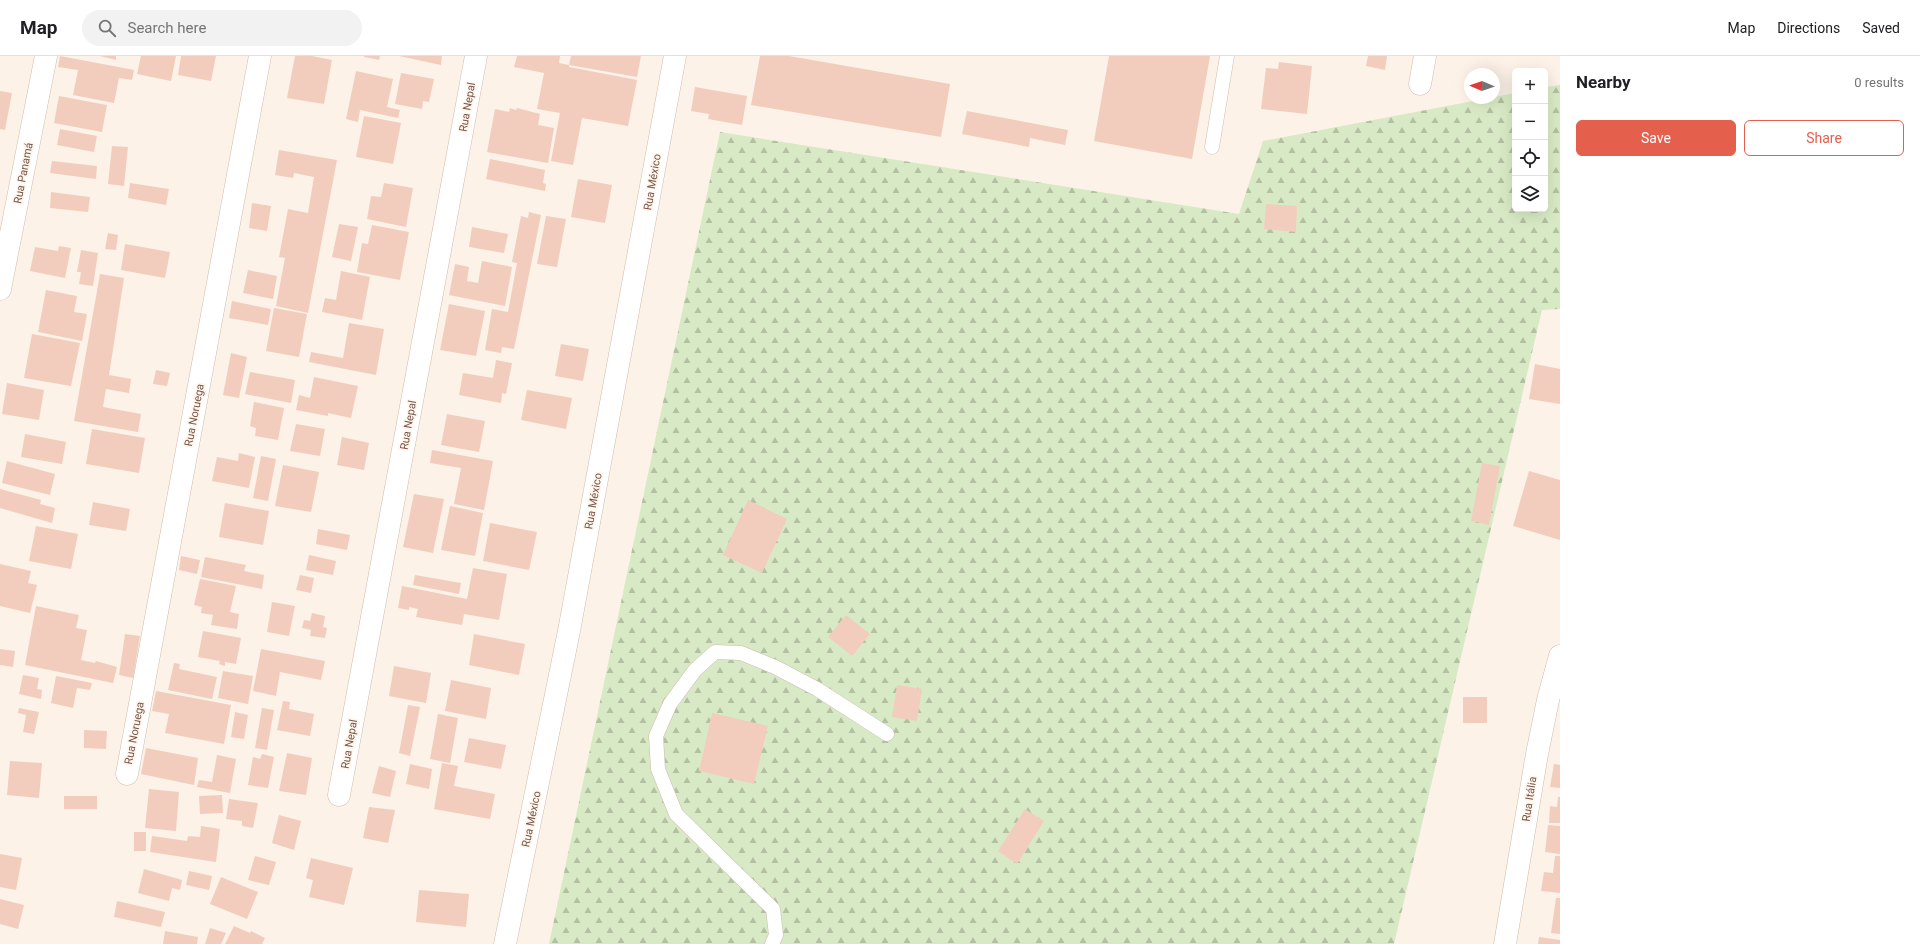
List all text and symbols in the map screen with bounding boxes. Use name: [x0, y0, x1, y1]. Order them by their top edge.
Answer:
search box: [82, 10, 362, 46]
text: Map: [20, 16, 58, 39]
icon: search: [96, 17, 118, 39]
text: Search here: [128, 19, 206, 37]
text: Map: [1728, 20, 1755, 36]
text: Directions: [1777, 20, 1840, 36]
text: Saved: [1862, 20, 1900, 36]
north arrow: [1464, 68, 1500, 104]
map controls: [1512, 68, 1548, 212]
button: +: [1512, 68, 1548, 104]
text: Nearby: [1576, 72, 1631, 92]
text: 0 results: [1854, 75, 1904, 90]
street label: Rua Nepal: [457, 81, 478, 133]
button: −: [1512, 104, 1548, 140]
button: Save: [1576, 120, 1736, 156]
button: Share: [1744, 120, 1904, 156]
button: locate: [1512, 140, 1548, 176]
street label: Rua Panamá: [11, 141, 36, 205]
street label: Rua México: [641, 153, 664, 211]
button: layers: [1512, 176, 1548, 212]
street label: Rua Noruega: [182, 383, 207, 447]
street label: Rua Nepal: [398, 399, 419, 451]
street label: Rua México: [582, 472, 605, 530]
street label: Rua Noruega: [122, 701, 147, 765]
street label: Rua Nepal: [339, 718, 360, 770]
street label: Rua Itália: [1520, 776, 1539, 823]
street label: Rua México: [519, 790, 544, 848]

